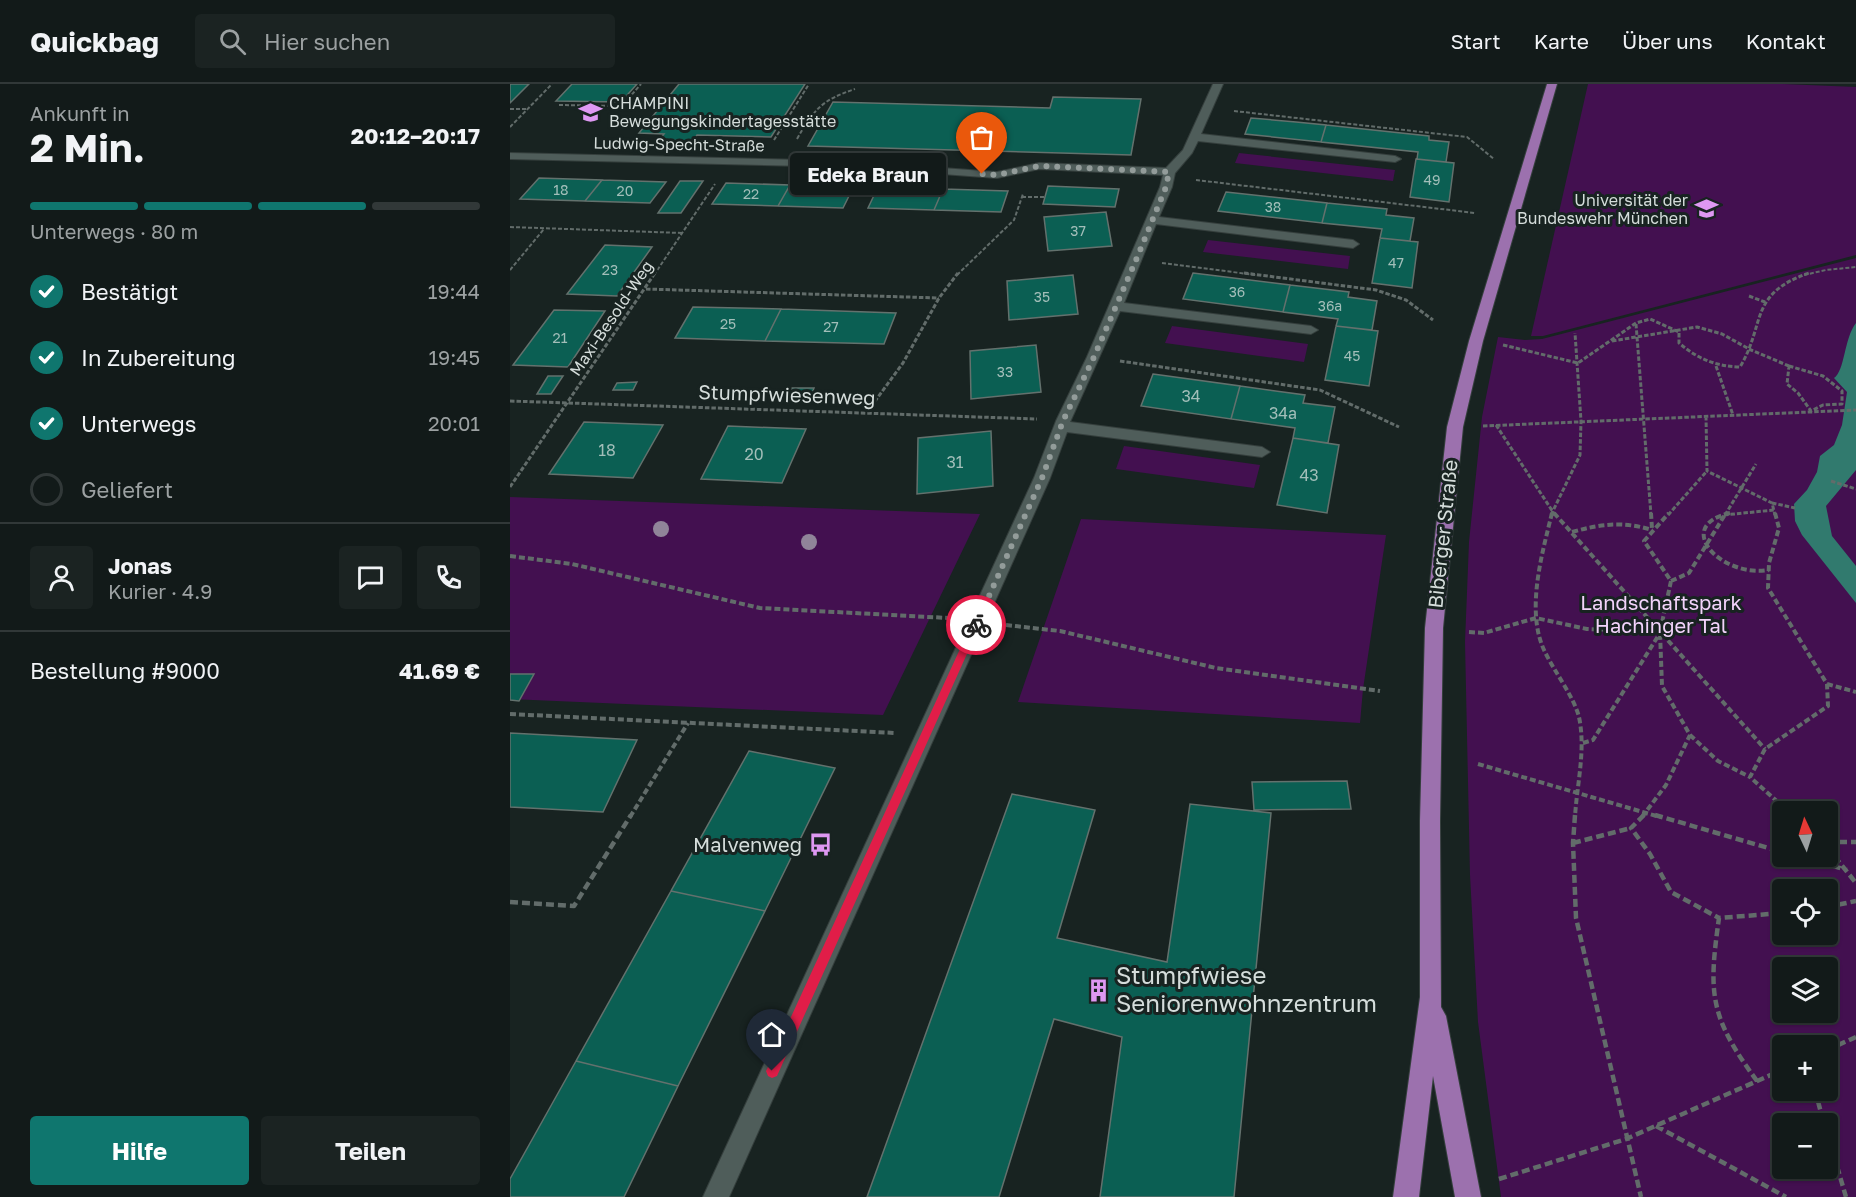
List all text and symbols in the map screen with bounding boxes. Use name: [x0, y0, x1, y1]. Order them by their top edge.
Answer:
search box: [195, 14, 615, 68]
text: Quickbag: [30, 25, 159, 58]
icon: search: [216, 25, 249, 58]
text: Hier suchen: [264, 28, 390, 55]
text: Start: [1450, 28, 1501, 54]
text: Karte: [1534, 28, 1589, 54]
text: Über uns: [1622, 28, 1713, 54]
text: Kontakt: [1746, 28, 1826, 54]
place label: CHAMPINI Bewegungskindertagesstätte: [609, 93, 836, 131]
school or university icon: CHAMPINI Bewegungskindertagesstätte: [578, 99, 604, 125]
text: Ankunft in: [30, 101, 130, 125]
pin: [956, 112, 1007, 174]
icon: bag: [965, 121, 998, 154]
text: 20:12–20:17: [351, 122, 480, 149]
text: 2 Min.: [30, 124, 145, 171]
street label: Ludwig-Specht-Straße: [593, 133, 765, 155]
callout: Edeka Braun: [790, 153, 946, 195]
text: Edeka Braun: [807, 162, 929, 186]
house number: 49: [1423, 171, 1441, 188]
house number: 18: [553, 181, 569, 198]
house number: 20: [617, 182, 633, 199]
house number: 22: [743, 185, 759, 202]
place label: Universität der Bundeswehr München: [1517, 190, 1688, 228]
school or university icon: Universität der Bundeswehr München: [1693, 196, 1719, 222]
house number: 38: [1265, 198, 1281, 215]
text: Unterwegs · 80 m: [30, 219, 198, 243]
house number: 37: [1070, 222, 1086, 239]
house number: 47: [1388, 254, 1404, 271]
street label: Maxi-Besold-Weg: [565, 257, 657, 379]
house number: 23: [602, 261, 618, 278]
icon: check: [30, 275, 63, 308]
text: Bestätigt: [81, 278, 178, 305]
text: 19:44: [428, 279, 480, 303]
house number: 36: [1229, 283, 1245, 300]
house number: 35: [1034, 288, 1050, 305]
house number: 36a: [1318, 297, 1342, 314]
house number: 25: [720, 315, 736, 332]
house number: 27: [823, 318, 839, 335]
house number: 21: [553, 329, 568, 346]
icon: check: [30, 341, 63, 374]
text: In Zubereitung: [81, 344, 236, 371]
text: 19:45: [428, 345, 480, 369]
house number: 45: [1344, 347, 1360, 364]
house number: 33: [997, 363, 1013, 380]
street label: Stumpfwiesenweg: [698, 379, 876, 409]
house number: 34: [1181, 386, 1201, 406]
house number: 34a: [1269, 403, 1297, 423]
icon: check: [30, 407, 63, 440]
text: Unterwegs: [81, 410, 197, 437]
text: 20:01: [428, 411, 480, 435]
house number: 18: [598, 440, 616, 460]
house number: 20: [744, 444, 764, 464]
house number: 31: [946, 452, 964, 472]
street label: Biberger Straße: [1422, 458, 1462, 609]
house number: 43: [1299, 465, 1319, 485]
text: Geliefert: [81, 476, 173, 503]
button: person: [30, 546, 93, 609]
button: chat: [339, 546, 402, 609]
button: phone: [417, 546, 480, 609]
text: Jonas: [108, 552, 172, 579]
text: Kurier · 4.9: [108, 579, 212, 603]
park label: Landschaftspark Hachinger Tal: [1580, 590, 1742, 637]
courier: [946, 595, 1006, 655]
icon: bike: [960, 609, 993, 642]
text: Bestellung #9000: [30, 657, 220, 684]
text: 41.69 €: [399, 657, 480, 684]
north arrow: [1772, 801, 1838, 867]
map controls: [1772, 801, 1838, 1179]
place label: Malvenweg: [693, 832, 802, 856]
bus stop icon: Malvenweg: [807, 832, 833, 858]
button: locate: [1772, 879, 1838, 945]
button: layers: [1772, 957, 1838, 1023]
place label: Stumpfwiese Seniorenwohnzentrum: [1116, 960, 1377, 1017]
building icon: Stumpfwiese Seniorenwohnzentrum: [1085, 977, 1111, 1003]
pin: [746, 1009, 797, 1071]
icon: home: [755, 1018, 788, 1051]
button: +: [1772, 1035, 1838, 1101]
button: −: [1772, 1113, 1838, 1179]
button: Hilfe: [30, 1116, 249, 1185]
button: Teilen: [261, 1116, 480, 1185]

